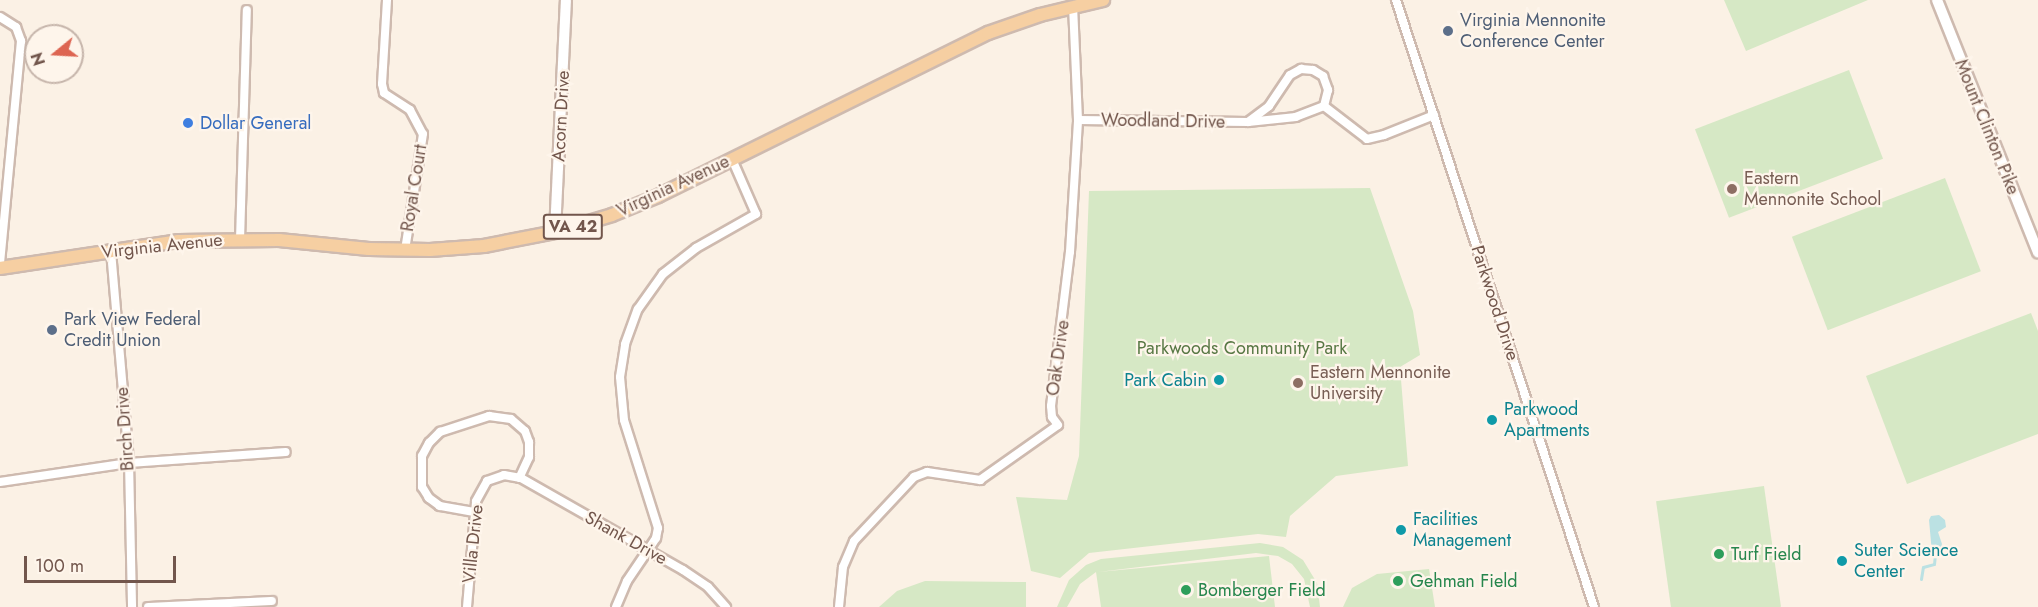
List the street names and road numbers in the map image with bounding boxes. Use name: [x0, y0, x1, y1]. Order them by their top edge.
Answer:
street label: Mount Clinton Pike: [1950, 56, 2024, 198]
street label: Acorn Drive: [548, 70, 574, 162]
street label: Woodland Drive: [1101, 109, 1225, 133]
street label: Royal Court: [396, 143, 432, 233]
street label: Virginia Avenue: [613, 151, 733, 221]
road number: VA 42: [542, 214, 604, 240]
street label: Virginia Avenue: [100, 229, 224, 263]
street label: Parkwood Drive: [1466, 243, 1524, 363]
street label: Oak Drive: [1042, 319, 1074, 397]
street label: Birch Drive: [111, 386, 139, 472]
street label: Villa Drive: [458, 504, 488, 584]
street label: Shank Drive: [581, 507, 671, 569]

